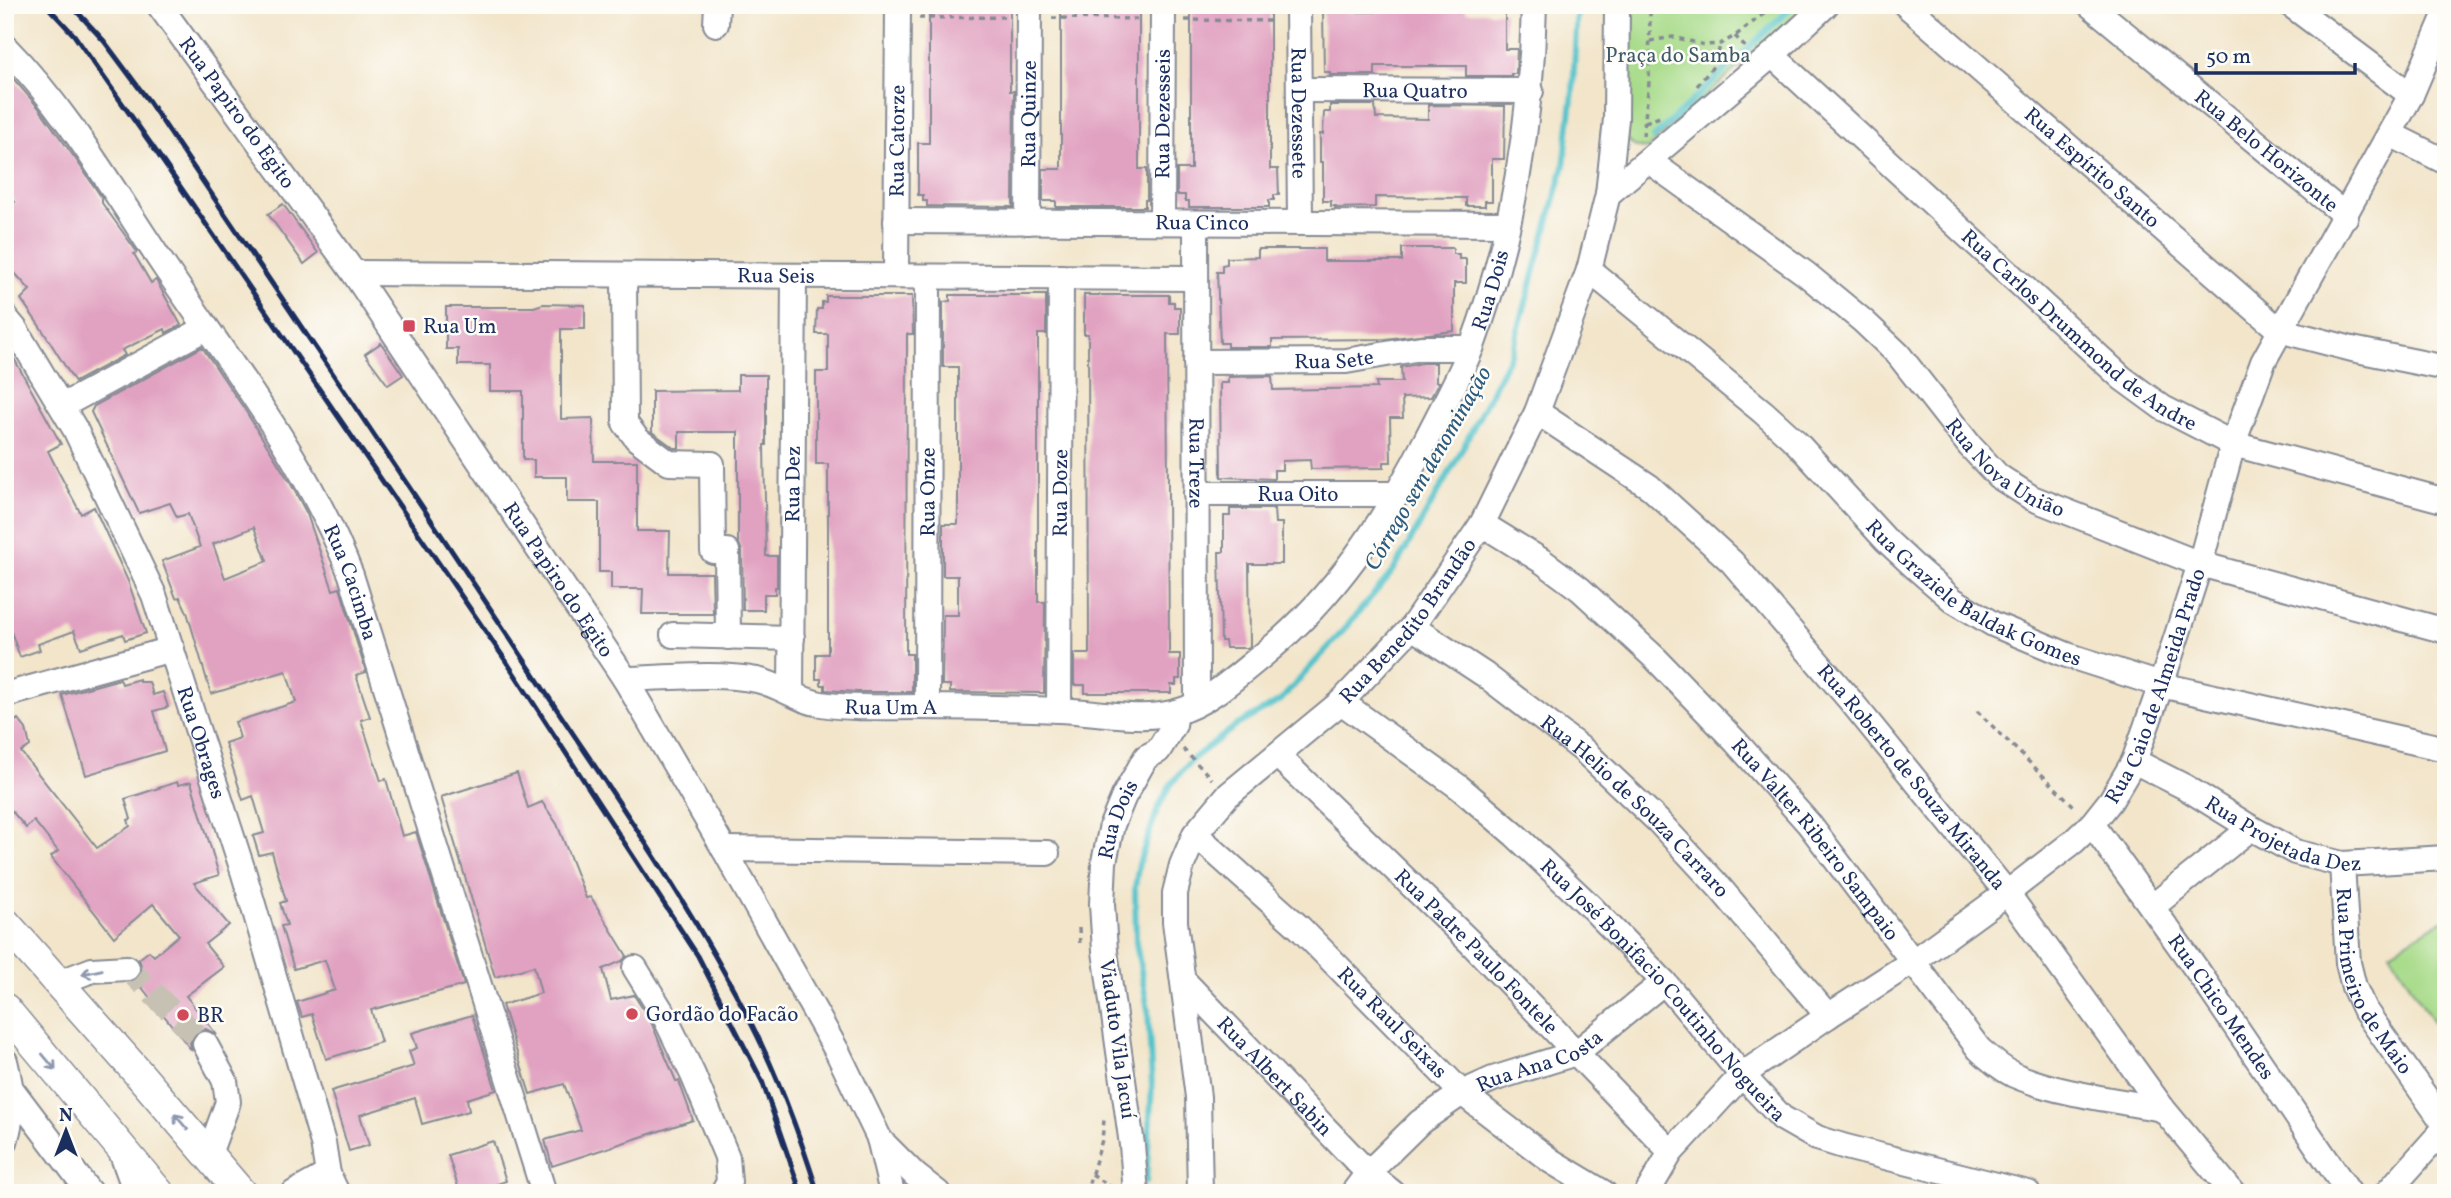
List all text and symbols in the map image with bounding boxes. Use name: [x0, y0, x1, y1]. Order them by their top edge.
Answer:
street label: Rua Papiro do Egito: [171, 32, 301, 195]
scale bar: [2196, 32, 2355, 76]
park label: Praça do Samba: [1605, 42, 1751, 71]
text: 50 m: [2206, 43, 2251, 72]
street label: Rua Dezessete: [1282, 47, 1313, 179]
street label: Rua Dezesseis: [1149, 49, 1179, 179]
street label: Rua Quinze: [1015, 60, 1045, 168]
street label: Rua Quatro: [1362, 77, 1468, 107]
street label: Rua Belo Horizonte: [2187, 84, 2344, 220]
street label: Rua Catorze: [884, 85, 913, 197]
street label: Rua Espírito Santo: [2017, 101, 2165, 236]
street label: Rua Cinco: [1155, 209, 1249, 239]
street label: Rua Carlos Drummond de Andre: [1954, 223, 2202, 439]
street label: Rua Dois: [1466, 247, 1517, 335]
street label: Rua Seis: [737, 262, 815, 292]
place label: Rua Um: [423, 313, 497, 342]
marker: Rua Um: [401, 318, 417, 334]
street label: Rua Sete: [1294, 343, 1376, 377]
water label: Córrego sem denominação: [1357, 360, 1501, 577]
street label: Rua Nova União: [1938, 413, 2069, 525]
street label: Rua Treze: [1180, 417, 1210, 509]
street label: Rua Dez: [779, 446, 809, 522]
street label: Rua Onze: [914, 447, 944, 537]
street label: Rua Doze: [1047, 449, 1076, 537]
street label: Rua Oito: [1258, 481, 1338, 510]
street label: Rua Papiro do Egito: [495, 497, 620, 664]
street label: Rua Graziele Baldak Gomes: [1858, 514, 2085, 675]
street label: Rua Cacimba: [315, 520, 384, 644]
street label: Rua Benedito Brandão: [1333, 533, 1484, 711]
street label: Rua Caio de Almeida Prado: [2099, 565, 2214, 810]
street label: Rua Roberto de Souza Miranda: [1809, 658, 2012, 897]
street label: Rua Obrages: [168, 683, 232, 803]
street label: Rua Um A: [844, 694, 938, 723]
street label: Rua Helio de Souza Carraro: [1533, 709, 1735, 905]
street label: Rua Valter Ribeiro Sampaio: [1723, 733, 1905, 947]
street label: Rua Dois: [1092, 775, 1146, 862]
street label: Rua Projetada Dez: [2199, 790, 2362, 880]
street label: Rua José Bonifacio Coutinho Nogueira: [1533, 853, 1792, 1129]
street label: Rua Padre Paulo Fontele: [1387, 863, 1564, 1042]
street label: Rua Primeiro de Maio: [2327, 887, 2418, 1081]
street label: Rua Chico Mendes: [2160, 929, 2281, 1086]
street label: Viaduto Vila Jacuí: [1091, 957, 1142, 1122]
street label: Rua Raul Seixas: [1330, 961, 1453, 1086]
one-way arrow: [81, 966, 104, 979]
place label: Gordão do Facão: [646, 1001, 798, 1030]
place label: BR: [197, 1002, 224, 1031]
marker: Gordão do Facão: [624, 1006, 640, 1022]
marker: BR: [175, 1007, 191, 1023]
street label: Rua Albert Sabin: [1209, 1011, 1338, 1143]
street label: Rua Ana Costa: [1472, 1024, 1610, 1101]
one-way arrow: [41, 1052, 57, 1070]
north arrow: [32, 1096, 102, 1166]
text: N: [59, 1103, 73, 1129]
one-way arrow: [173, 1113, 189, 1131]

